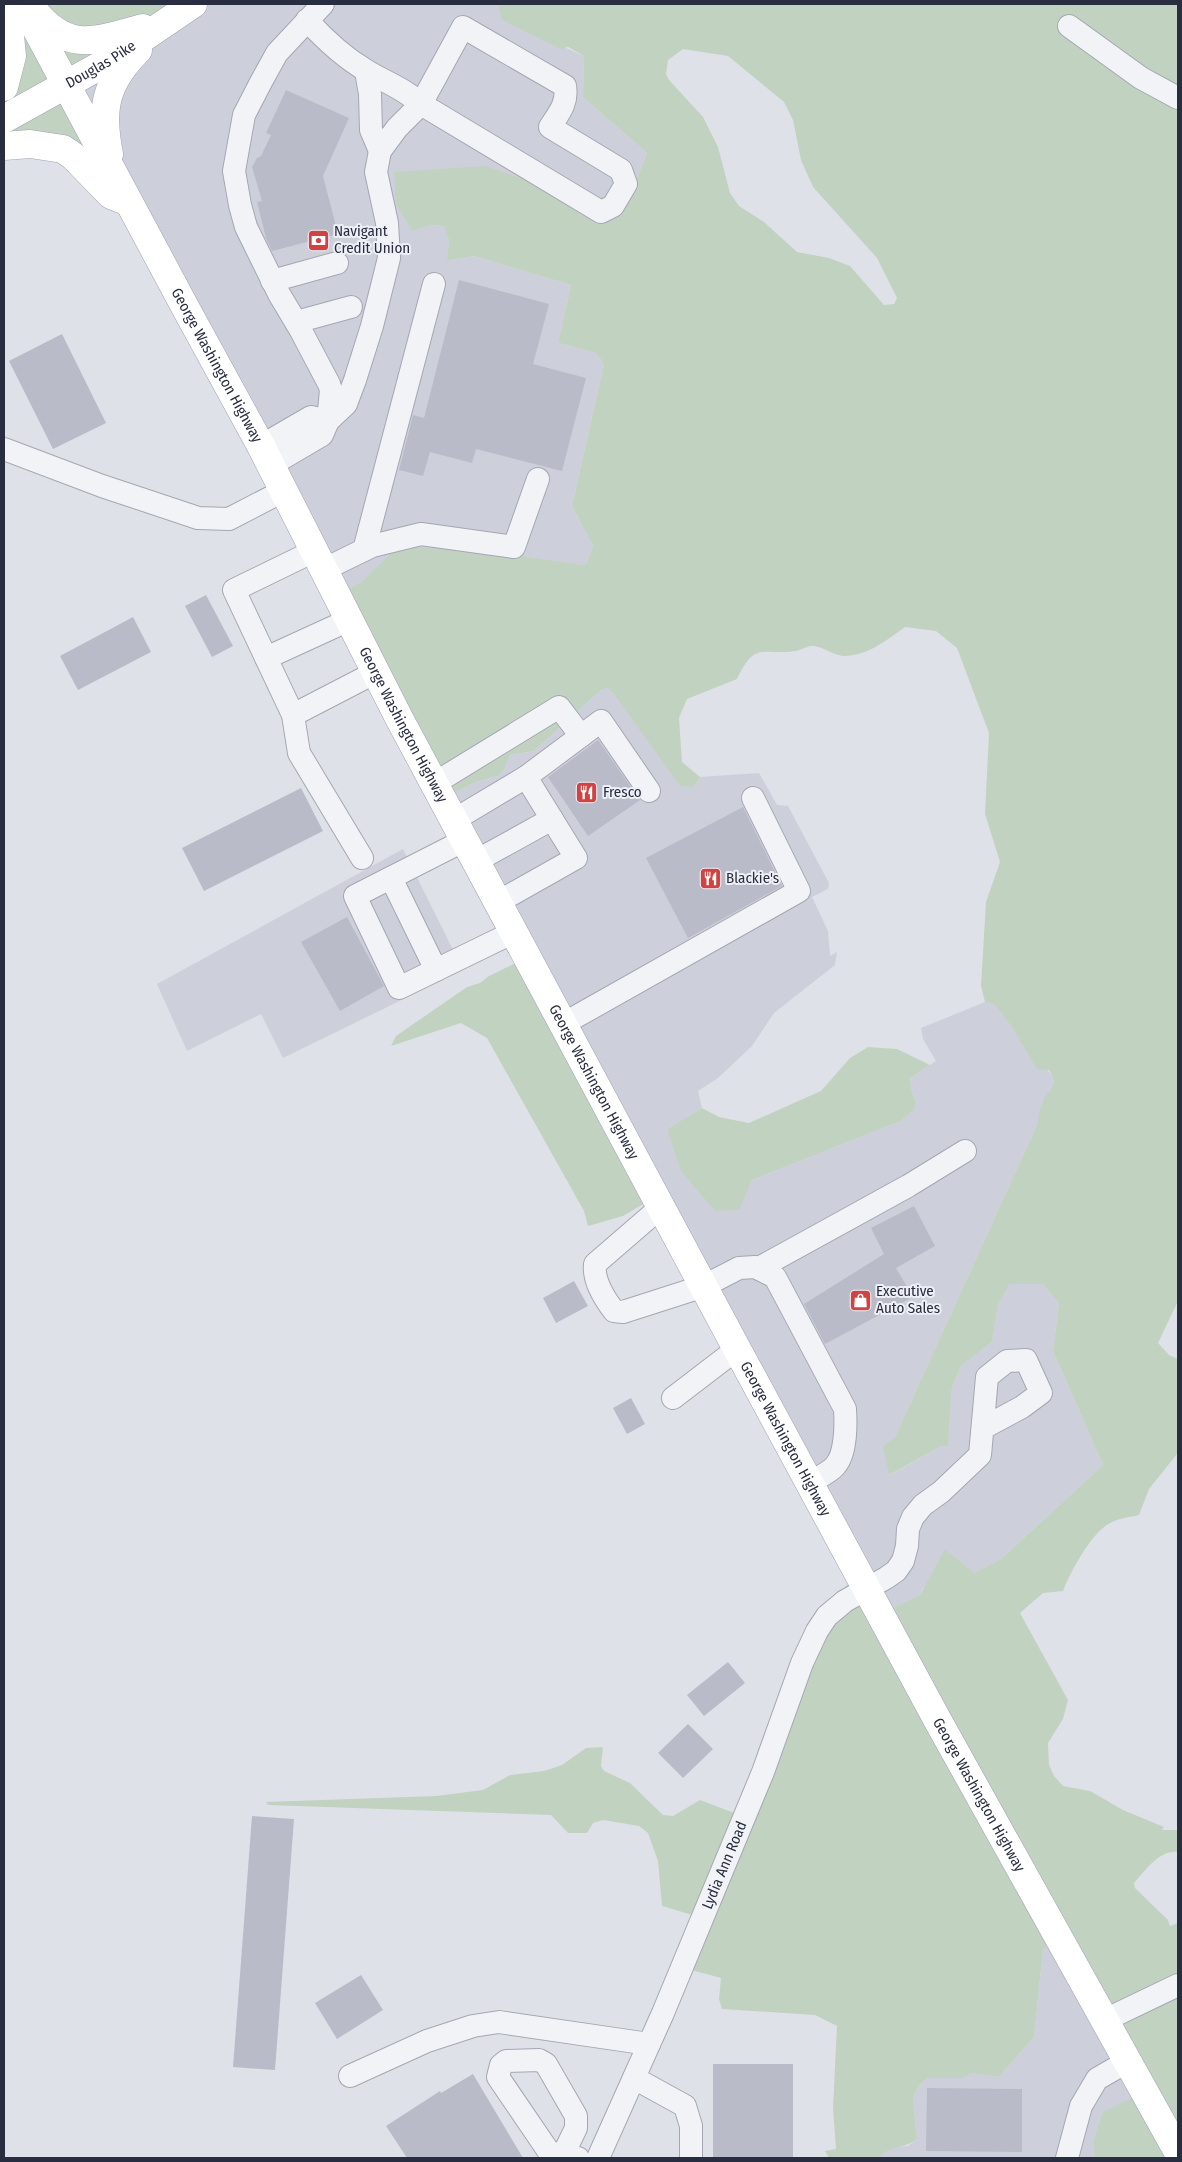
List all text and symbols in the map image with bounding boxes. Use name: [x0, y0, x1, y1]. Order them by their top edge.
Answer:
street label: Douglas Pike: [62, 37, 139, 92]
place label: Navigant Credit Union: [334, 222, 410, 257]
bank icon: Navigant Credit Union: [306, 228, 330, 252]
street label: George Washington Highway: [168, 285, 266, 446]
street label: George Washington Highway: [355, 644, 452, 806]
restaurant icon: Fresco: [575, 780, 599, 804]
place label: Fresco: [603, 783, 642, 801]
restaurant icon: Blackie's: [698, 866, 722, 890]
place label: Blackie's: [726, 869, 779, 887]
street label: George Washington Highway: [545, 1001, 643, 1163]
place label: Executive Auto Sales: [876, 1282, 940, 1317]
shop icon: Executive Auto Sales: [848, 1288, 872, 1312]
street label: George Washington Highway: [736, 1358, 835, 1520]
street label: George Washington Highway: [929, 1715, 1029, 1875]
street label: Lydia Ann Road: [698, 1819, 751, 1912]

